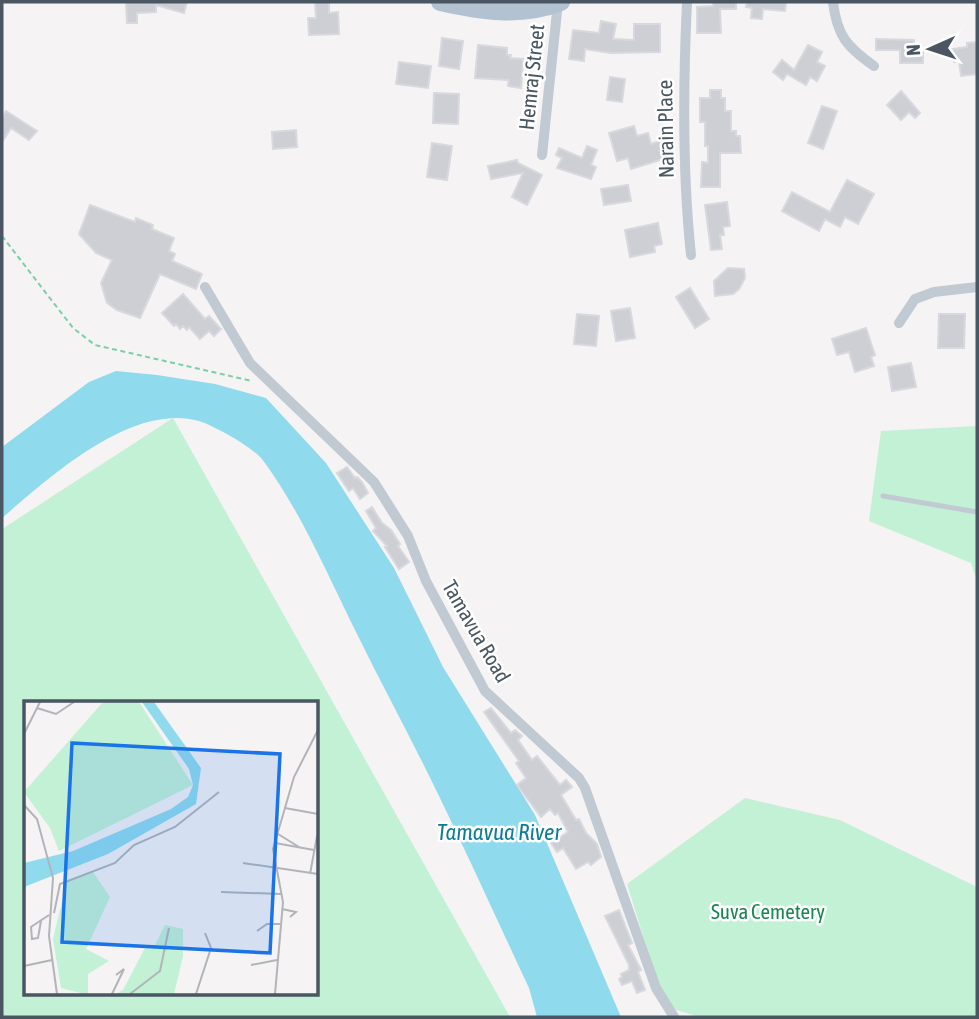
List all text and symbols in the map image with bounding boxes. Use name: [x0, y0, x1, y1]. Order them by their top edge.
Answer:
north arrow: [895, 14, 965, 84]
street label: Hemraj Street: [514, 23, 548, 131]
text: N: [902, 44, 924, 56]
street label: Narain Place: [652, 80, 678, 178]
street label: Tamavua Road: [438, 576, 516, 686]
inset map: [24, 701, 318, 995]
water label: Tamavua River: [437, 819, 562, 845]
park label: Suva Cemetery: [711, 899, 825, 923]

